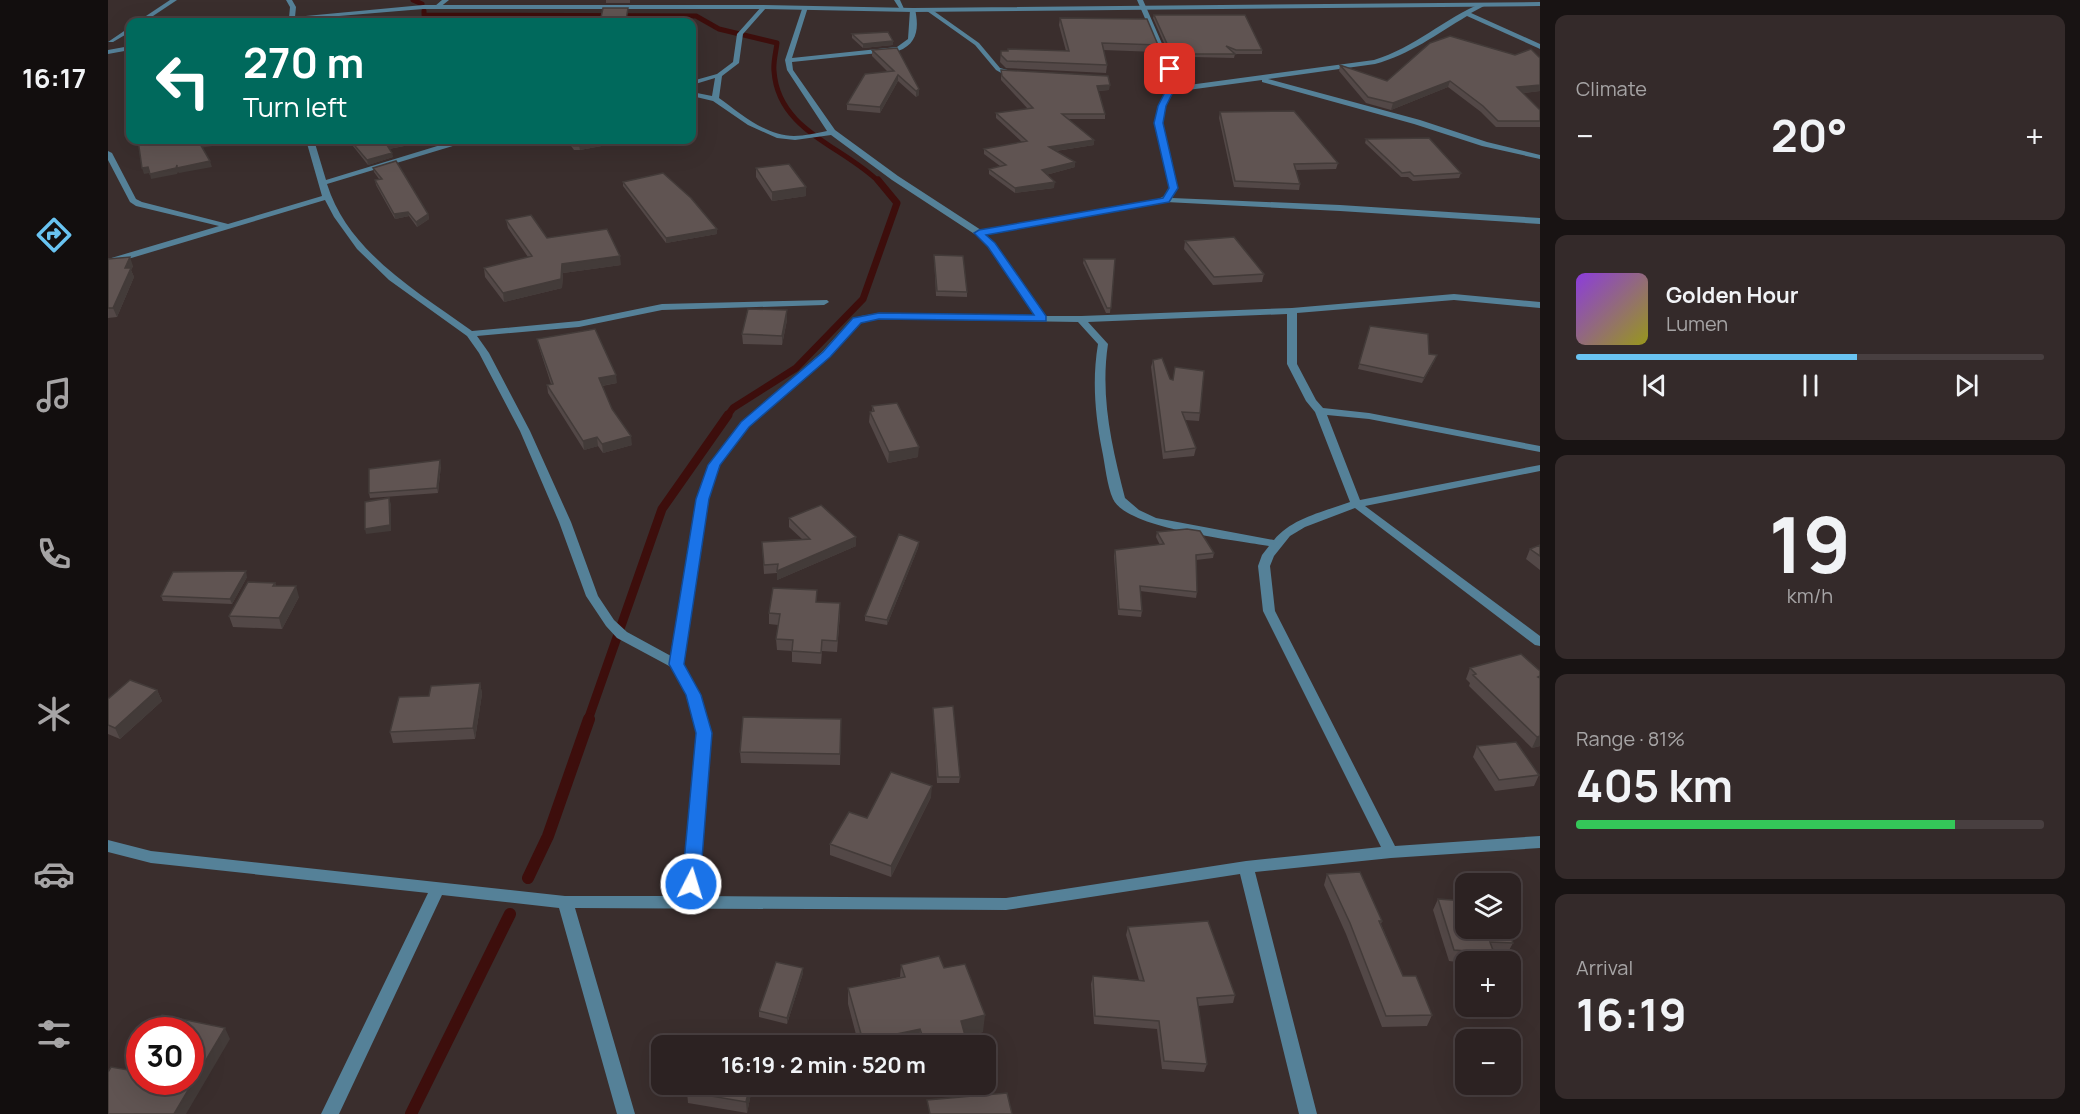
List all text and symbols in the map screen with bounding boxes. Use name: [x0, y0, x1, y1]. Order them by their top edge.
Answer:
text: 270 m: [243, 33, 364, 91]
icon: left: [144, 42, 222, 120]
pin: [1144, 43, 1195, 94]
icon: arrive: [1153, 52, 1186, 85]
text: 16:17: [22, 59, 86, 96]
text: Climate: [1576, 75, 1647, 102]
text: Turn left: [243, 88, 347, 125]
text: 20°: [1771, 104, 1848, 166]
text: −: [1576, 113, 1594, 158]
text: +: [2025, 113, 2044, 158]
icon: directions: [33, 214, 75, 256]
text: Golden Hour: [1666, 280, 1799, 310]
text: Lumen: [1666, 310, 1728, 337]
icon: previous: [1638, 369, 1671, 402]
icon: pause: [1794, 369, 1827, 402]
icon: next: [1950, 369, 1983, 402]
icon: music: [33, 374, 75, 416]
text: 19: [1769, 490, 1851, 596]
icon: phone: [33, 533, 75, 575]
text: km/h: [1787, 582, 1833, 609]
icon: climate: [33, 693, 75, 735]
text: Range · 81%: [1576, 725, 1685, 752]
text: 405 km: [1576, 754, 1733, 816]
position arrow: [659, 852, 723, 916]
icon: car: [33, 853, 75, 895]
map controls: [1455, 873, 1521, 1095]
button: layers: [1455, 873, 1521, 939]
button: +: [1455, 951, 1521, 1017]
text: Arrival: [1576, 954, 1633, 981]
text: 16:19: [1576, 983, 1687, 1045]
icon: filters: [33, 1013, 75, 1055]
speed limit sign: 30: [126, 1017, 204, 1095]
button: −: [1455, 1029, 1521, 1095]
text: 16:19 · 2 min · 520 m: [721, 1050, 926, 1080]

